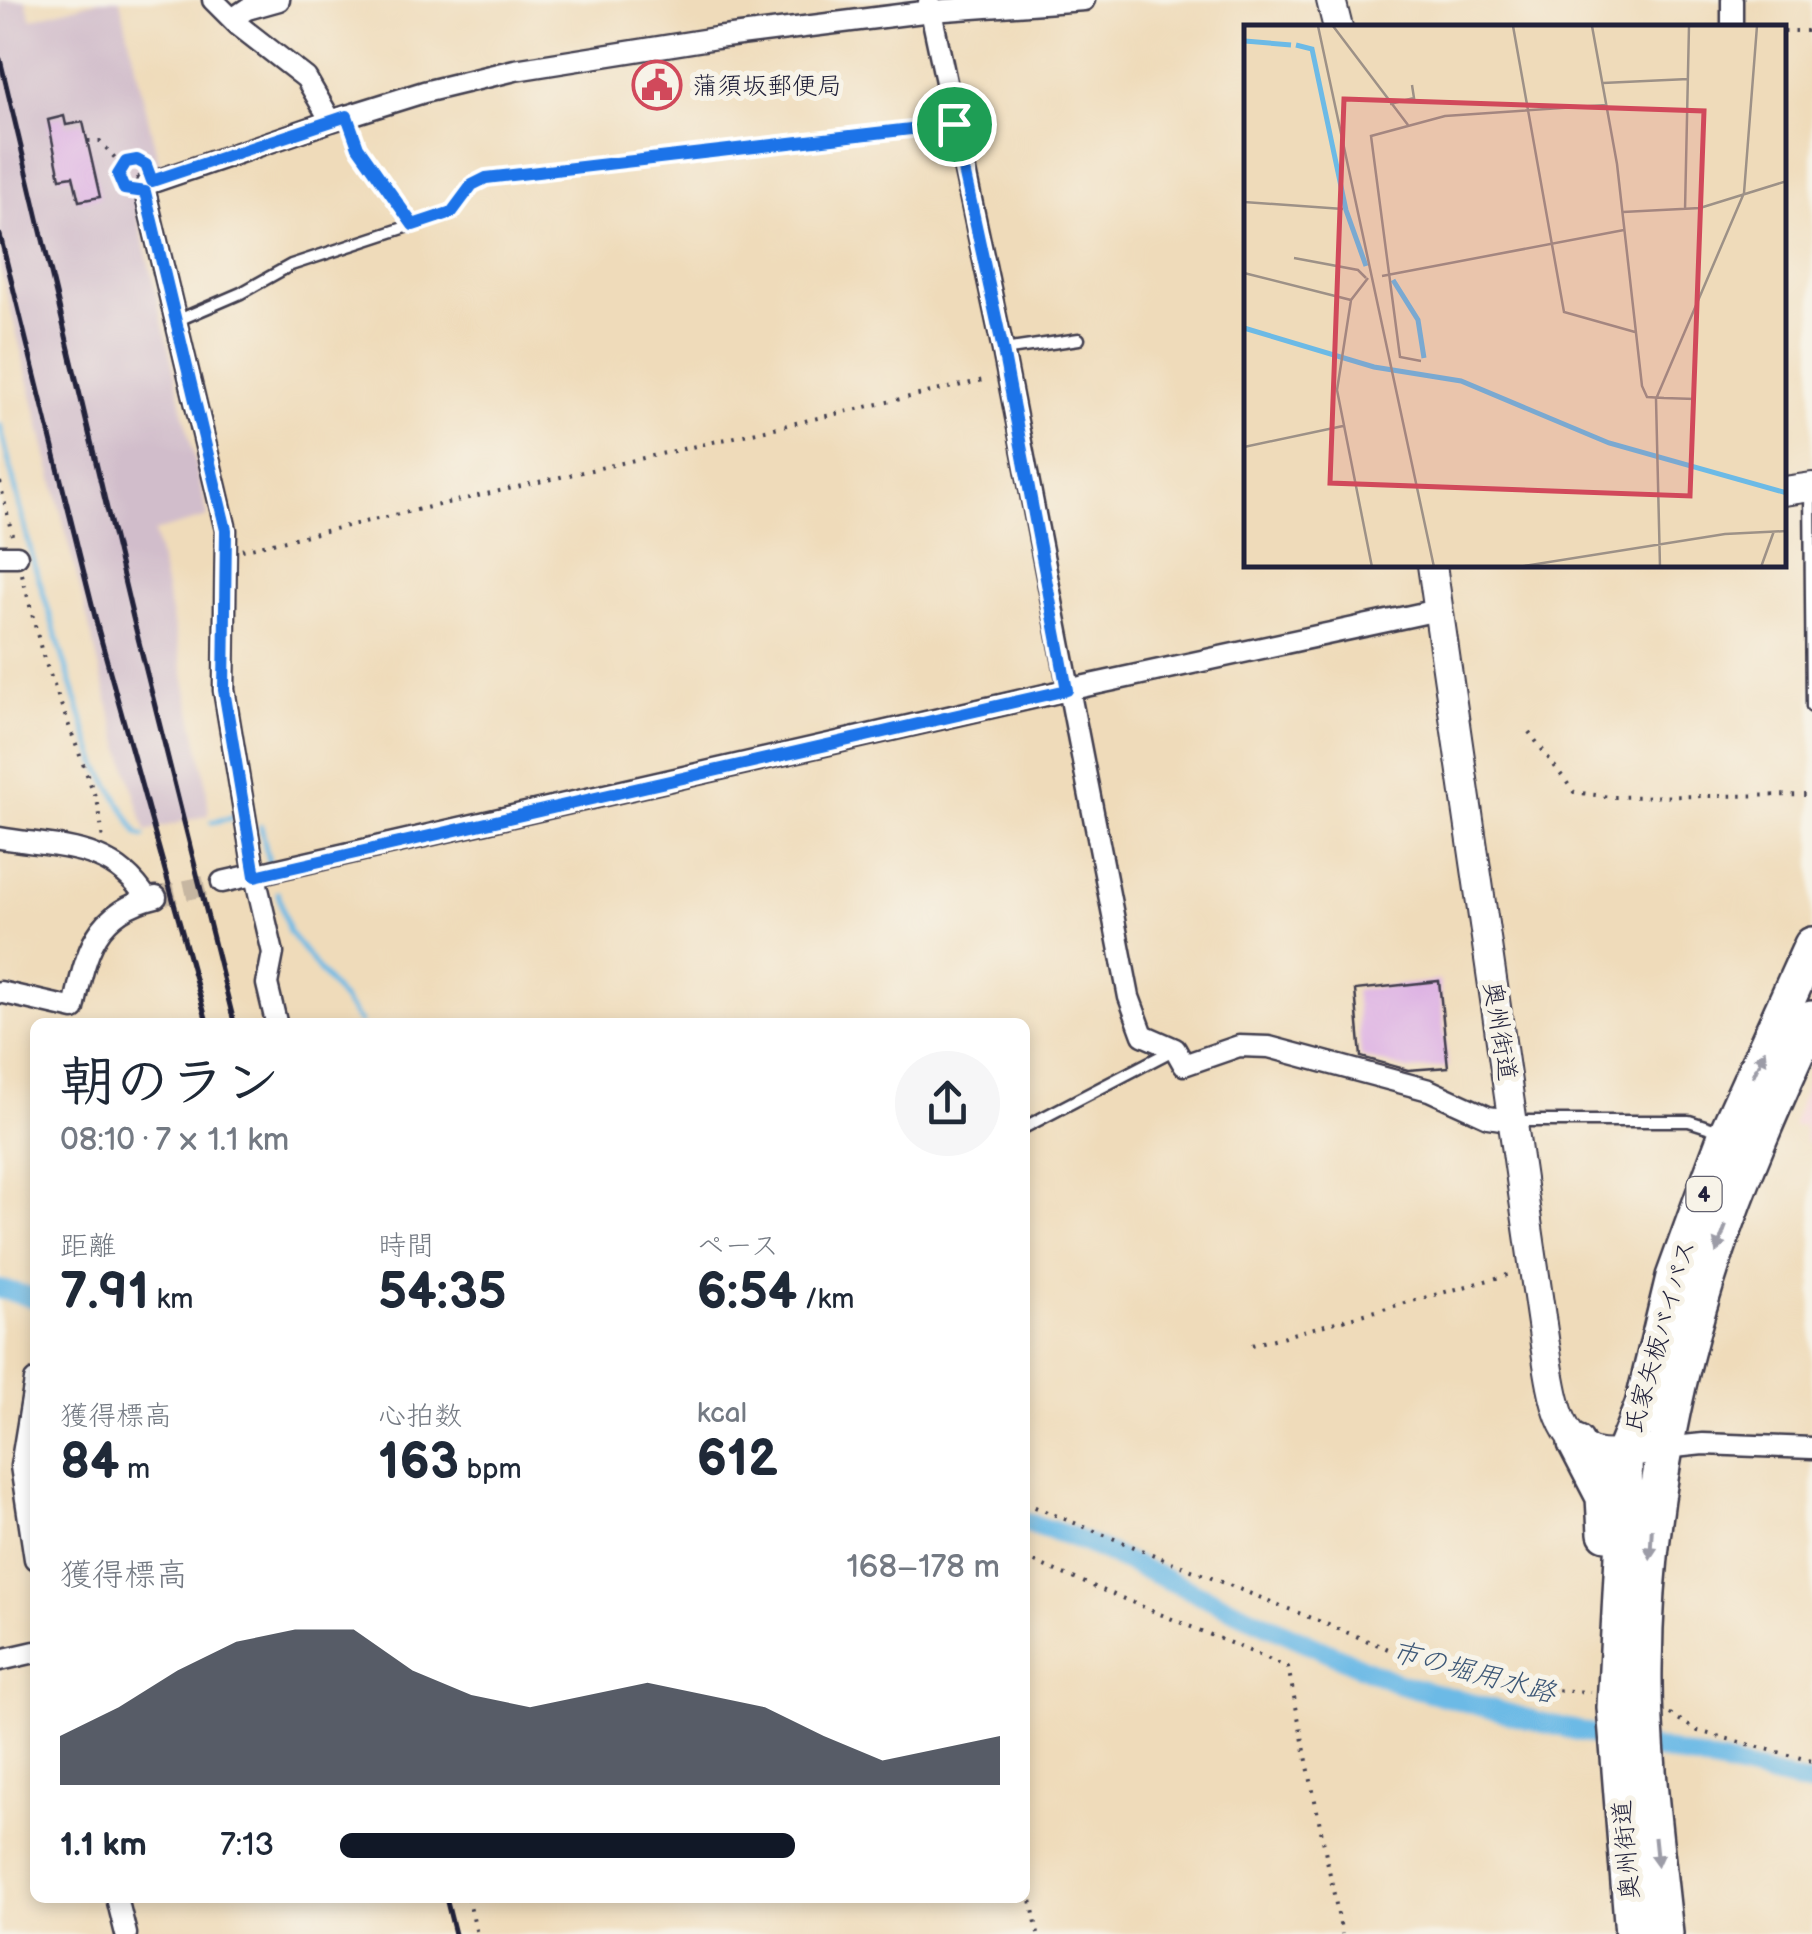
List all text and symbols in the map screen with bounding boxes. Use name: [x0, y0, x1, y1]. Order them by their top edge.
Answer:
inset map: [1244, 25, 1787, 568]
public building icon: 蒲須坂郵便局: [631, 59, 683, 111]
place label: 蒲須坂郵便局: [692, 71, 842, 102]
pin: [912, 82, 997, 167]
icon: arrive: [927, 97, 982, 152]
street label: 奥州街道: [1476, 979, 1523, 1083]
one-way arrow: [1750, 1048, 1767, 1077]
text: 朝のラン: [60, 1050, 280, 1117]
button: share: [895, 1051, 1000, 1156]
text: 08:10 · 7 × 1.1 km: [60, 1121, 289, 1160]
road number: 4: [1686, 1177, 1722, 1211]
one-way arrow: [1713, 1224, 1728, 1254]
text: 距離: [60, 1230, 116, 1263]
text: 時間: [378, 1230, 434, 1263]
text: ペース: [697, 1230, 779, 1263]
street label: 氏家矢板バイパス: [1618, 1236, 1703, 1437]
text: 7.91: [60, 1263, 149, 1323]
text: 54:35: [378, 1263, 507, 1323]
text: 6:54: [697, 1263, 797, 1323]
text: km: [149, 1283, 193, 1316]
text: /km: [797, 1283, 854, 1316]
text: kcal: [697, 1397, 747, 1430]
text: 獲得標高: [60, 1400, 172, 1433]
text: 心拍数: [378, 1400, 462, 1433]
text: 612: [697, 1430, 778, 1490]
text: 84: [60, 1433, 120, 1493]
text: 163: [378, 1433, 459, 1493]
text: m: [120, 1453, 150, 1486]
text: bpm: [459, 1453, 522, 1486]
one-way arrow: [1643, 1529, 1659, 1561]
text: 168–178 m: [846, 1548, 1000, 1587]
text: 獲得標高: [60, 1556, 188, 1595]
water label: 市の堀用水路: [1388, 1635, 1561, 1711]
street label: 奥州街道: [1607, 1799, 1646, 1901]
text: 1.1 km: [60, 1826, 147, 1865]
text: 7:13: [220, 1826, 274, 1865]
one-way arrow: [1648, 1837, 1664, 1869]

